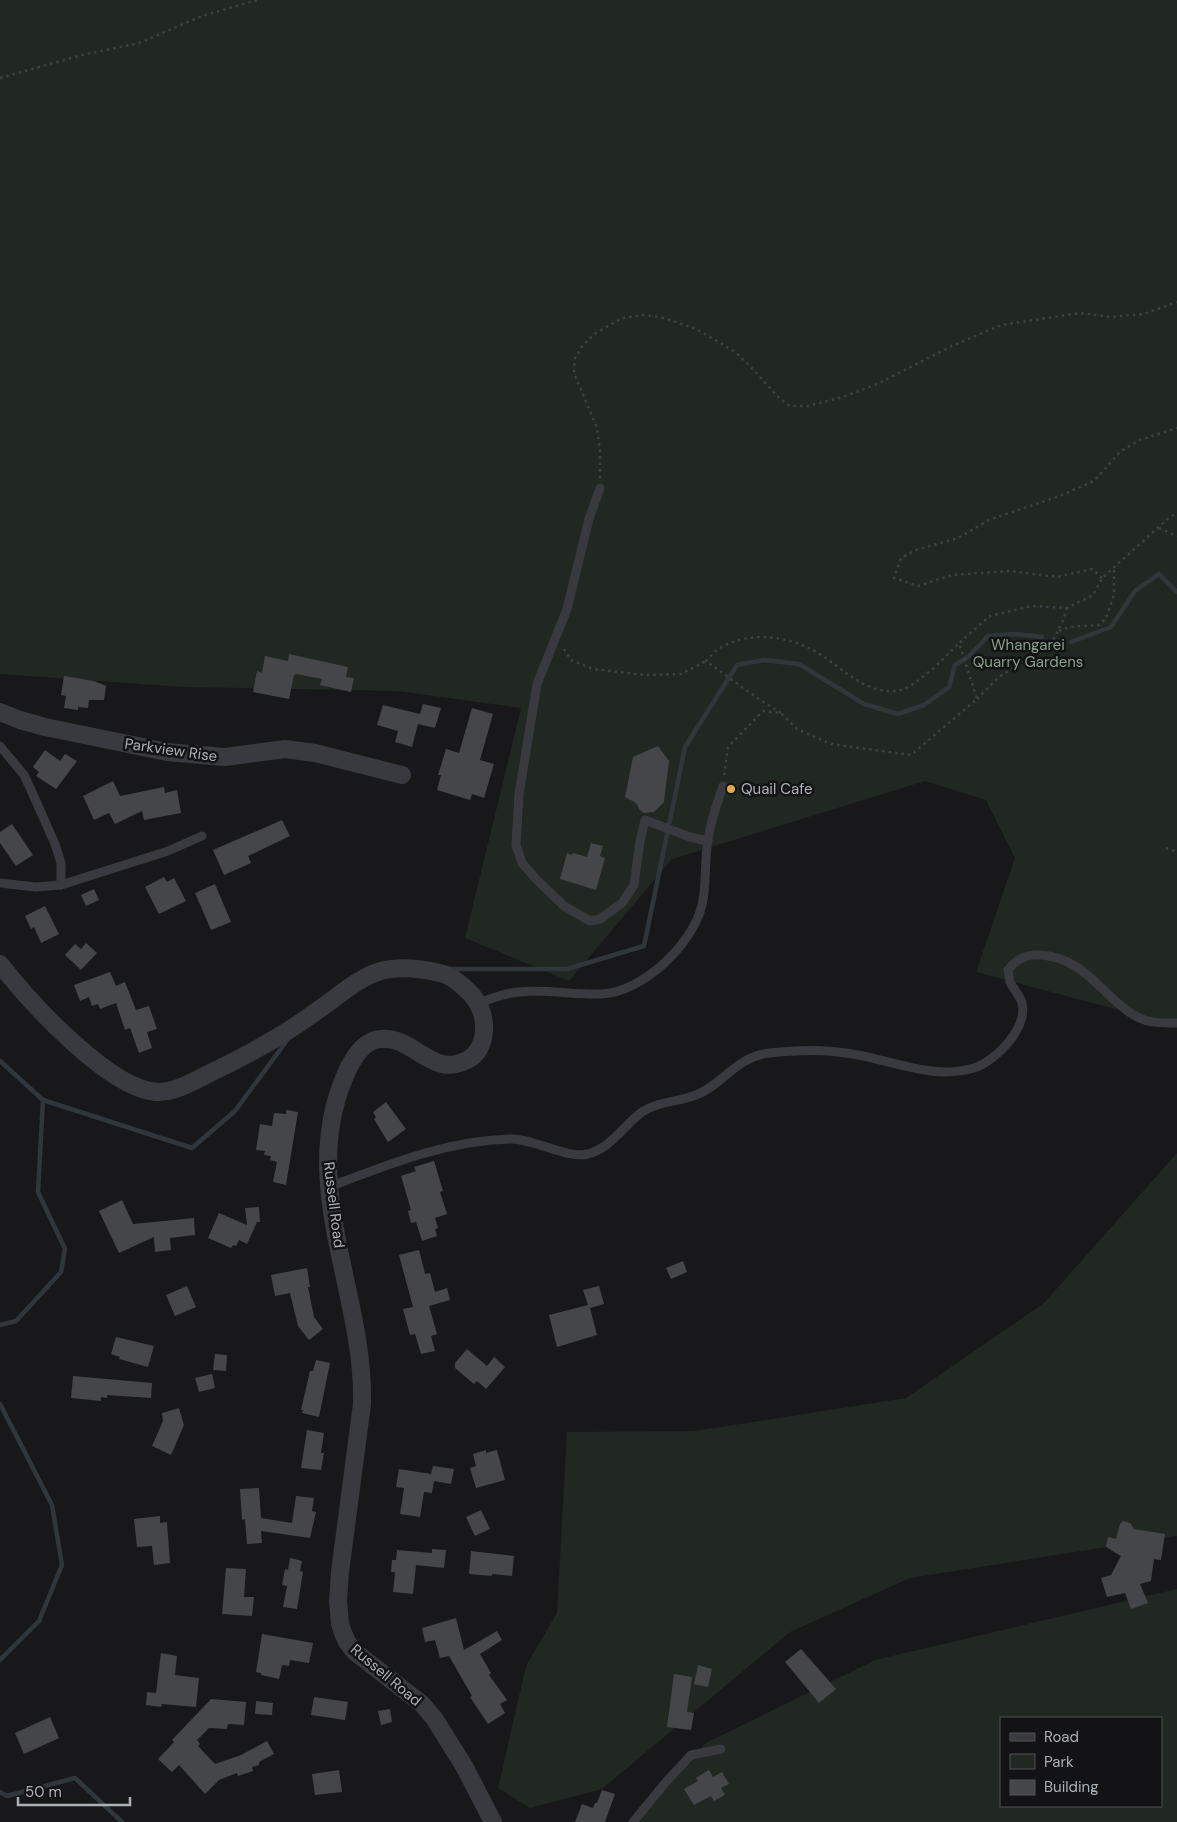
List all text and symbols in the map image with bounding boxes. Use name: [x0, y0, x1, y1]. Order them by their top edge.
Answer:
park label: Whangarei Quarry Gardens: [973, 635, 1083, 672]
street label: Parkview Rise: [123, 734, 219, 766]
place label: Quail Cafe: [741, 779, 813, 799]
marker: Quail Cafe: [725, 783, 737, 795]
street label: Russell Road: [319, 1161, 349, 1249]
street label: Russell Road: [346, 1639, 426, 1711]
legend: [1000, 1717, 1162, 1807]
text: Road: [1044, 1727, 1079, 1747]
text: Park: [1044, 1752, 1074, 1772]
scale bar: [18, 1774, 130, 1806]
text: Building: [1044, 1777, 1099, 1797]
text: 50 m: [25, 1782, 62, 1802]

